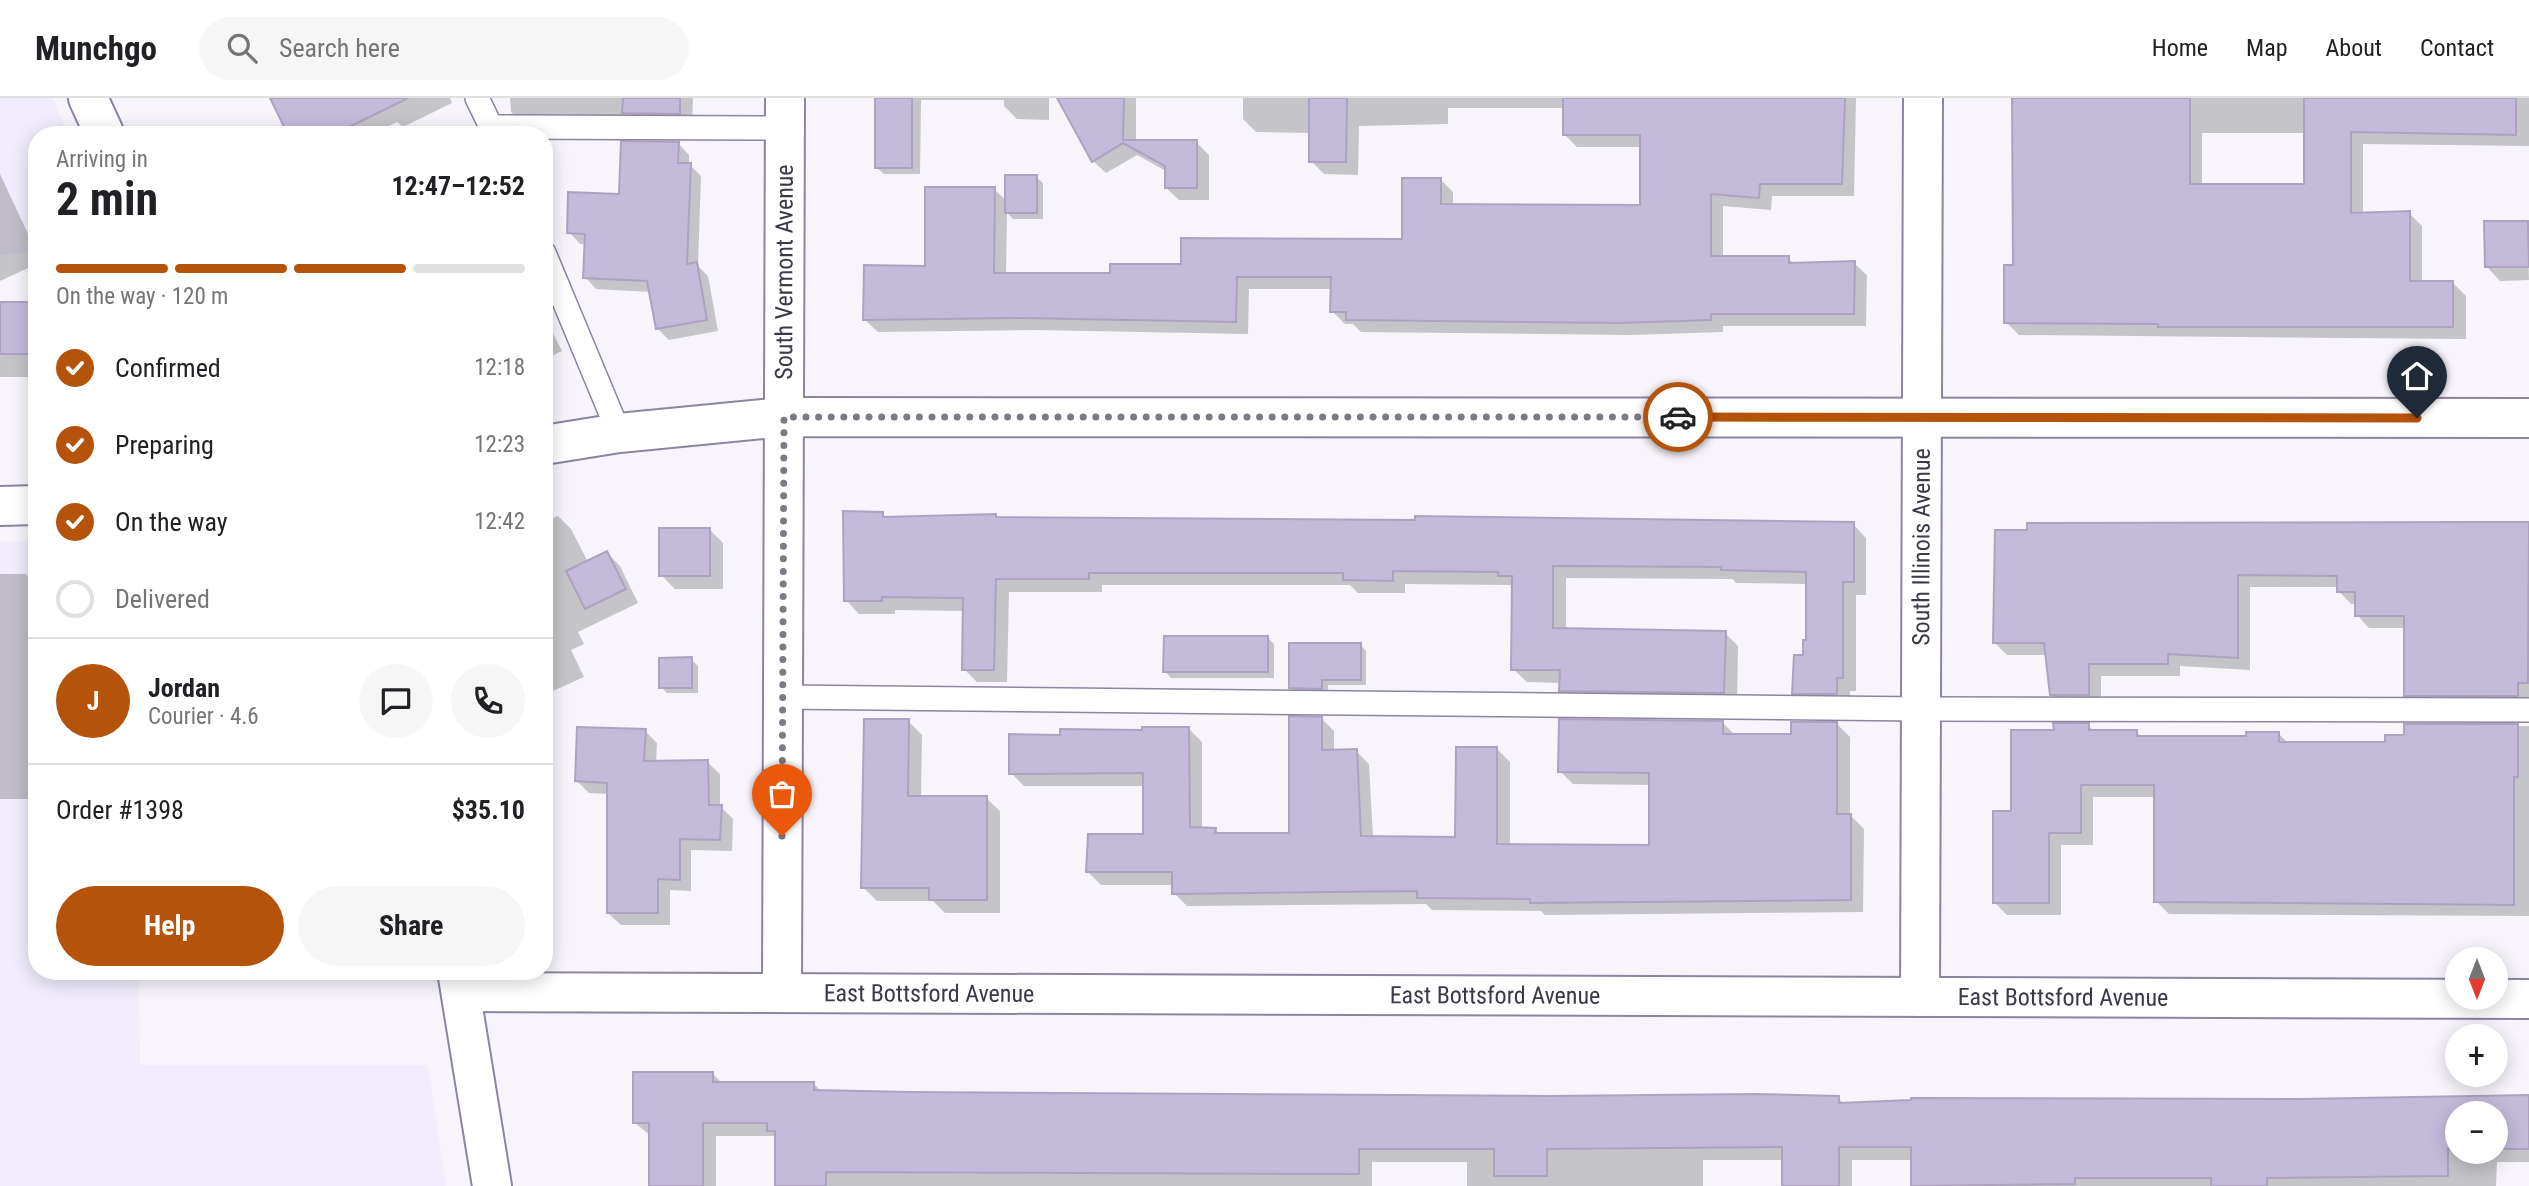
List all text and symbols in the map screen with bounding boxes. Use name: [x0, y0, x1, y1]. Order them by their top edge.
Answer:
search box: [199, 17, 689, 80]
text: Munchgo: [35, 29, 157, 68]
icon: search: [223, 29, 261, 67]
text: Search here: [279, 33, 400, 63]
text: Home: [2152, 34, 2208, 62]
text: Map: [2246, 34, 2288, 62]
text: About: [2326, 34, 2382, 62]
text: Contact: [2420, 34, 2494, 62]
text: Arriving in: [56, 146, 148, 173]
street label: South Vermont Avenue: [770, 164, 799, 380]
text: 12:47–12:52: [391, 171, 525, 201]
text: 2 min: [56, 172, 158, 226]
text: On the way · 120 m: [56, 283, 228, 310]
pin: [2387, 346, 2447, 418]
icon: check: [56, 349, 94, 387]
text: Confirmed: [115, 353, 221, 383]
text: 12:18: [474, 354, 525, 381]
icon: home: [2398, 357, 2436, 395]
courier: [1643, 382, 1713, 452]
icon: car: [1659, 398, 1697, 436]
icon: check: [56, 426, 94, 464]
text: Preparing: [115, 430, 214, 460]
text: 12:23: [474, 431, 525, 458]
street label: South Illinois Avenue: [1907, 448, 1936, 646]
icon: check: [56, 503, 94, 541]
text: On the way: [115, 507, 228, 537]
text: 12:42: [474, 508, 525, 535]
text: Delivered: [115, 584, 210, 614]
button: chat: [359, 664, 433, 738]
button: phone: [451, 664, 525, 738]
text: Jordan: [148, 673, 220, 703]
text: J: [87, 686, 99, 716]
text: Courier · 4.6: [148, 703, 259, 730]
pin: [752, 764, 812, 836]
icon: bag: [763, 775, 801, 813]
text: Order #1398: [56, 795, 184, 825]
text: $35.10: [452, 795, 525, 825]
button: Help: [56, 886, 284, 966]
button: Share: [298, 886, 525, 966]
north arrow: [2445, 947, 2508, 1010]
map controls: [2445, 947, 2508, 1164]
street label: East Bottsford Avenue: [824, 979, 1034, 1008]
street label: East Bottsford Avenue: [1390, 981, 1600, 1010]
street label: East Bottsford Avenue: [1958, 983, 2168, 1012]
button: +: [2445, 1024, 2508, 1087]
button: −: [2445, 1101, 2508, 1164]

